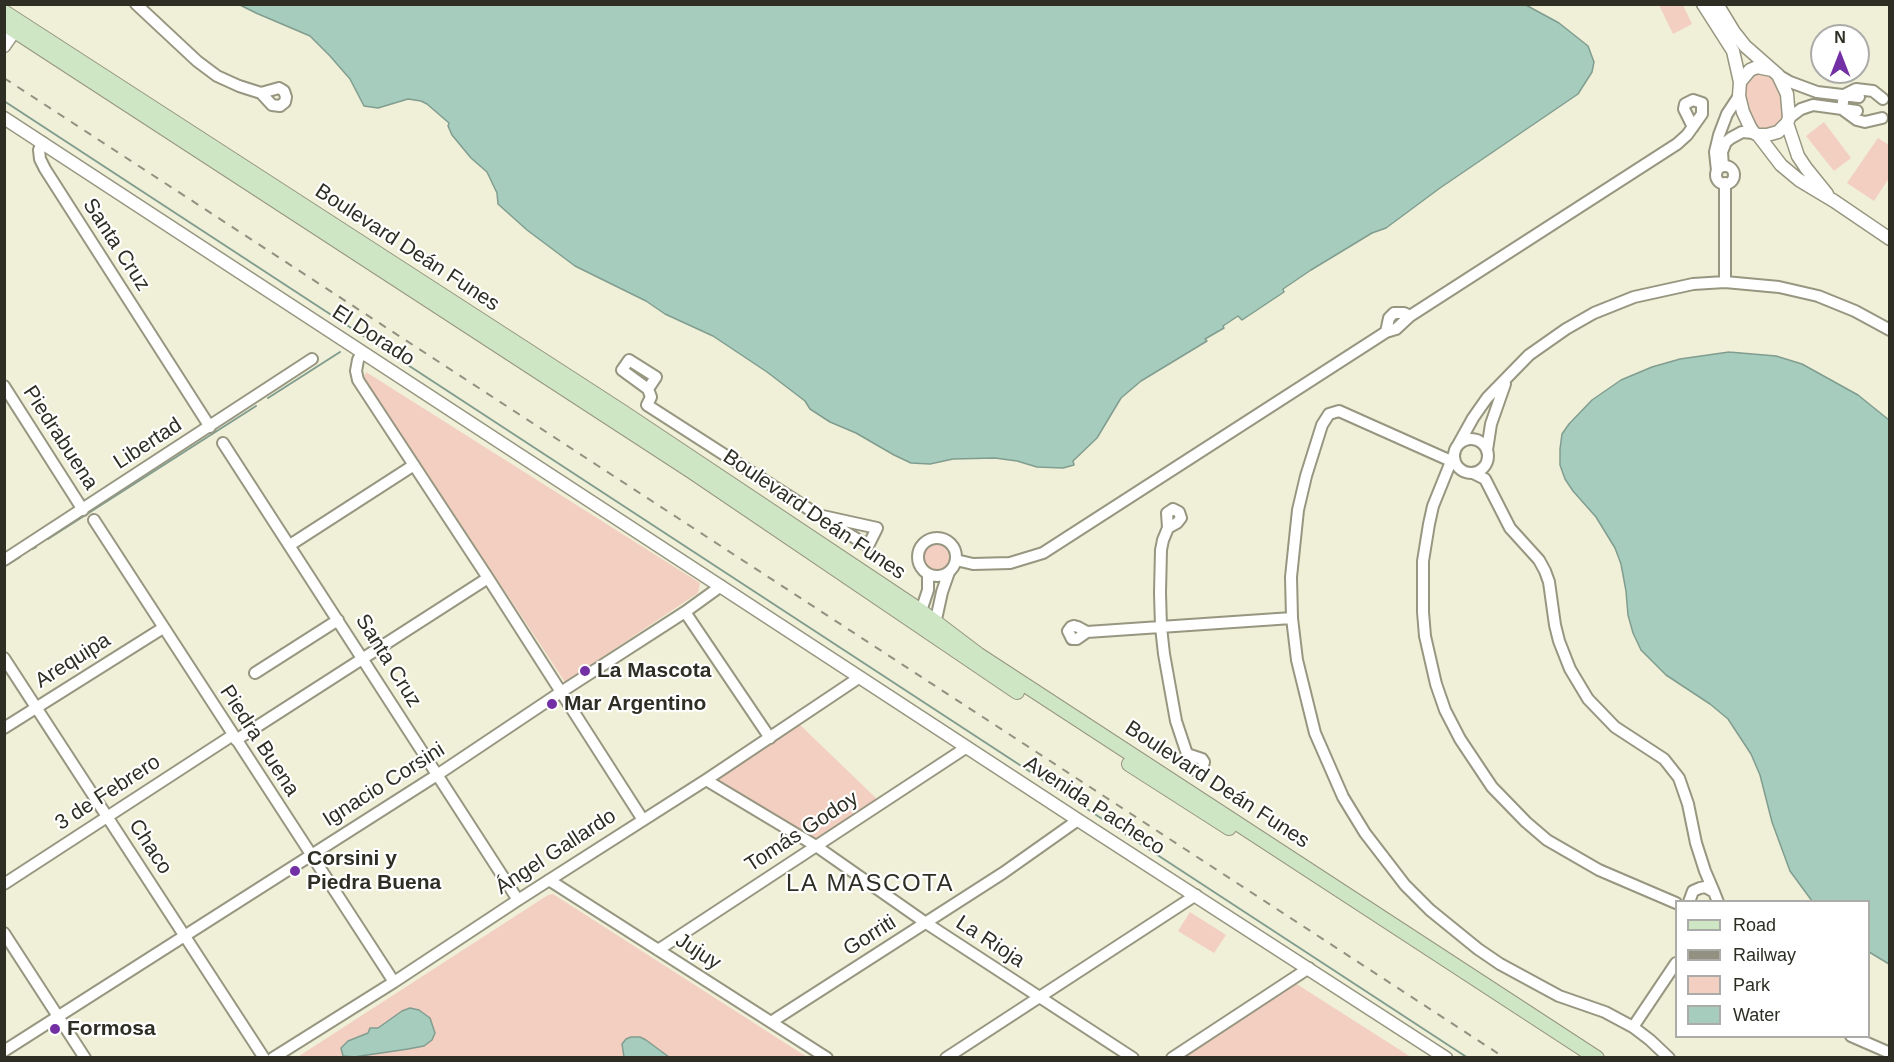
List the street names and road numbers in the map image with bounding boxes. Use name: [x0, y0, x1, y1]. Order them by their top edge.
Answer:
street label: Boulevard Deán Funes: [310, 179, 504, 317]
street label: Santa Cruz: [77, 194, 155, 296]
street label: El Dorado: [327, 300, 419, 372]
street label: Piedrabuena: [17, 381, 103, 495]
street label: Libertad: [109, 413, 187, 475]
street label: Boulevard Deán Funes: [718, 444, 910, 586]
street label: Santa Cruz: [349, 610, 427, 712]
street label: Arequipa: [31, 628, 115, 694]
street label: Piedra Buena: [214, 681, 304, 801]
street label: Boulevard Deán Funes: [1120, 716, 1314, 854]
street label: Ignacio Corsini: [318, 738, 450, 832]
street label: 3 de Febrero: [51, 750, 165, 836]
street label: Avenida Pacheco: [1019, 751, 1169, 861]
street label: Tomás Godoy: [741, 786, 863, 878]
street label: Ángel Gallardo: [491, 804, 621, 900]
street label: Chaco: [123, 815, 177, 879]
street label: Gorriti: [839, 910, 901, 962]
street label: La Rioja: [951, 910, 1029, 974]
street label: Jujuy: [671, 928, 725, 976]

